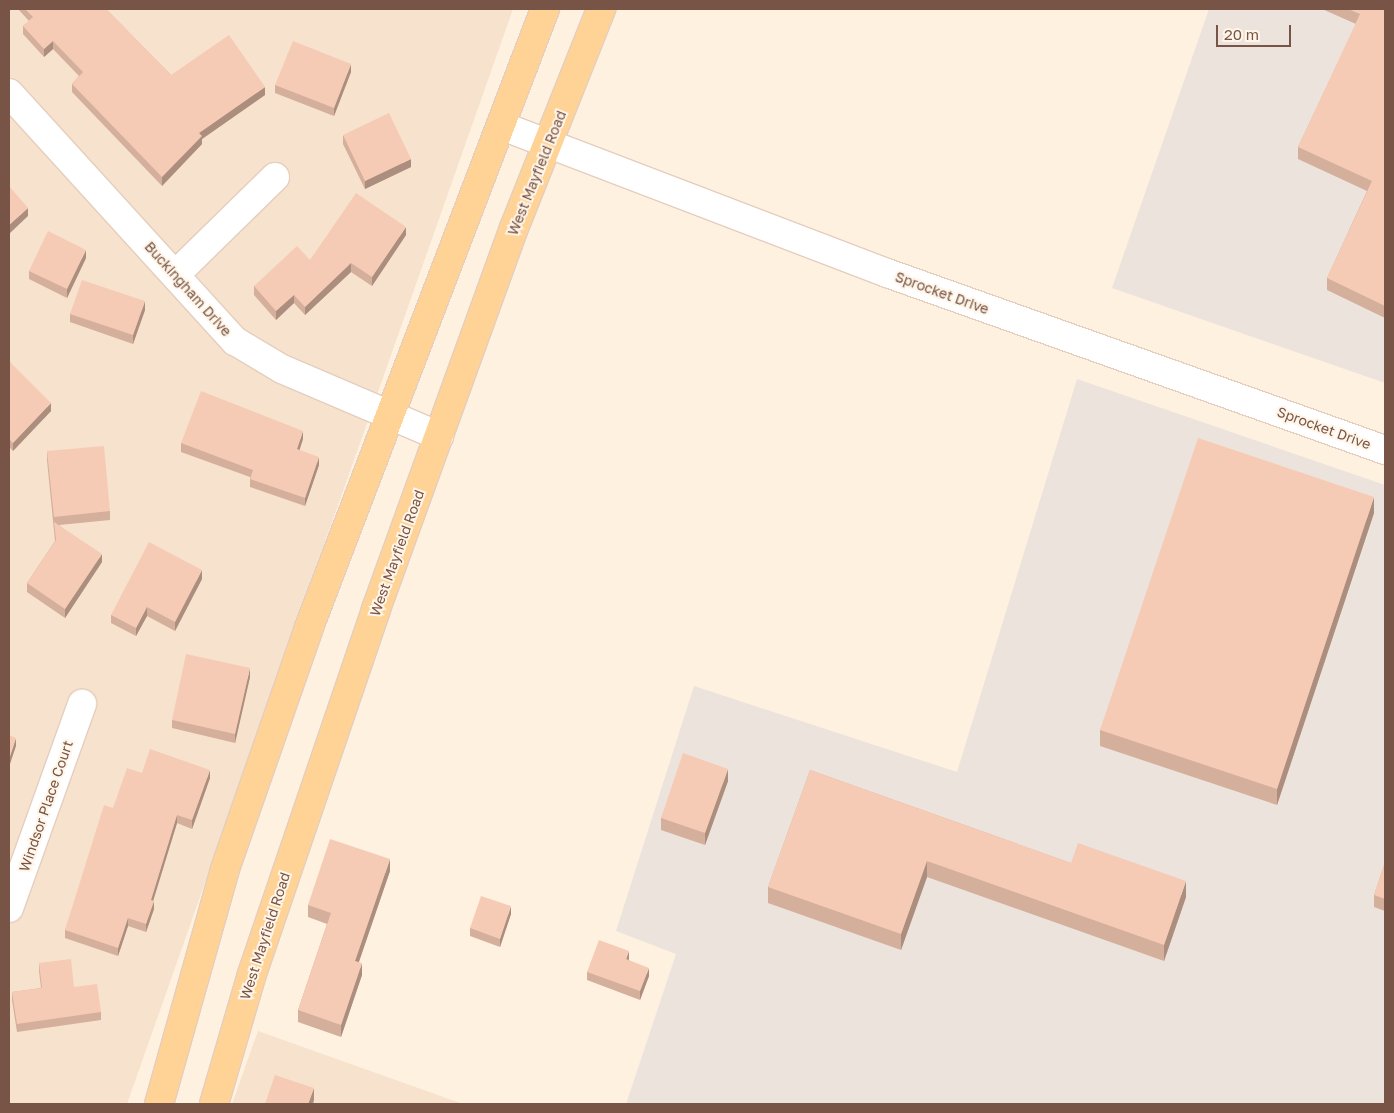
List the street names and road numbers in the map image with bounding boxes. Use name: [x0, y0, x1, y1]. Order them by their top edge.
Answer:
street label: West Mayfield Road: [504, 108, 570, 238]
street label: Buckingham Drive: [141, 238, 235, 340]
street label: Sprocket Drive: [893, 268, 991, 318]
street label: Sprocket Drive: [1275, 403, 1373, 453]
street label: West Mayfield Road: [366, 488, 428, 618]
street label: Windsor Place Court: [16, 738, 76, 874]
street label: West Mayfield Road: [236, 870, 294, 1002]

